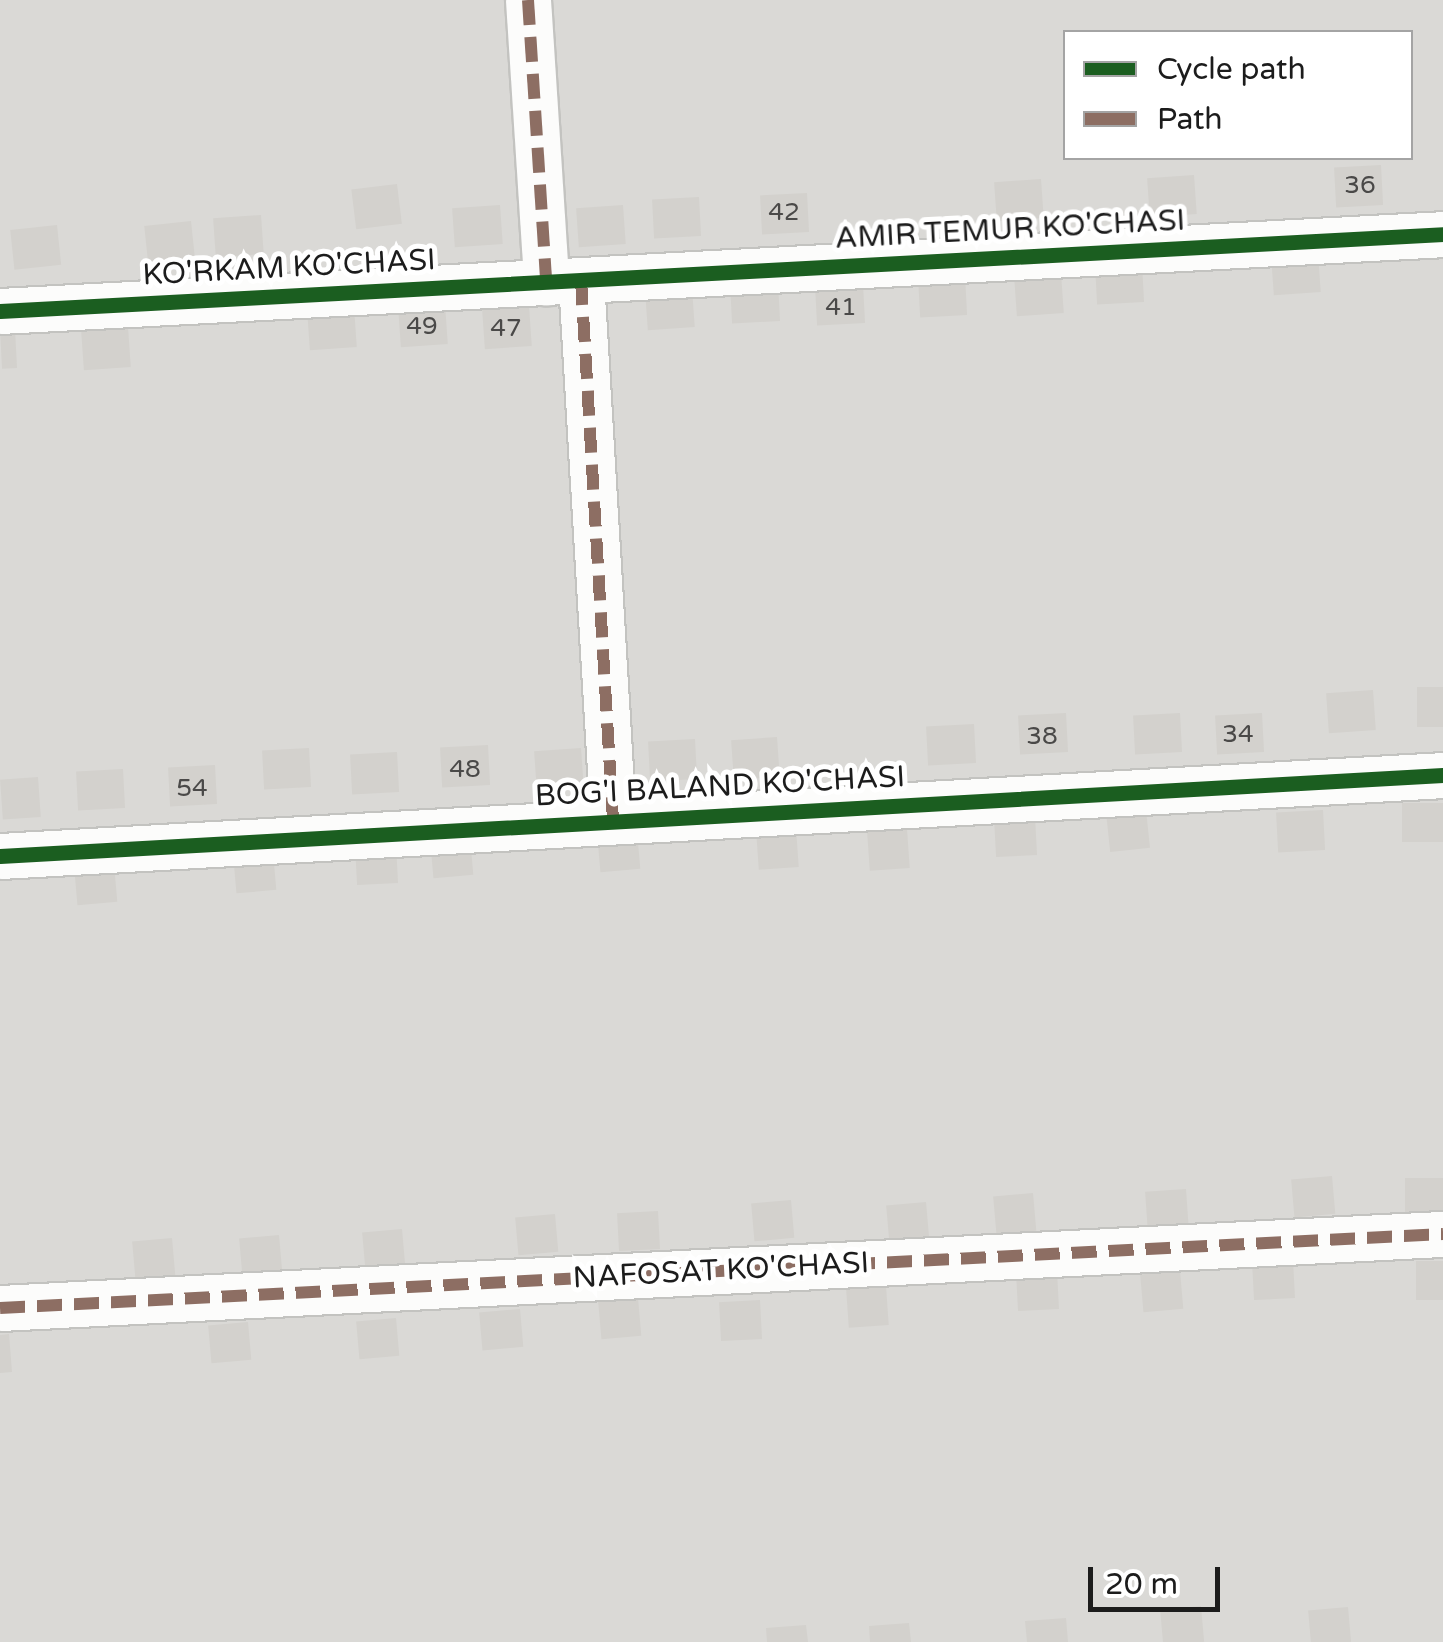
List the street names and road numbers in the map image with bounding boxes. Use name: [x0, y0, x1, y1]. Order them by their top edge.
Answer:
street label: AMIR TEMUR KO'CHASI: [834, 203, 1186, 257]
street label: KO'RKAM KO'CHASI: [142, 242, 436, 294]
street label: BOG'I BALAND KO'CHASI: [534, 759, 906, 815]
street label: NAFOSAT KO'CHASI: [572, 1245, 870, 1297]

